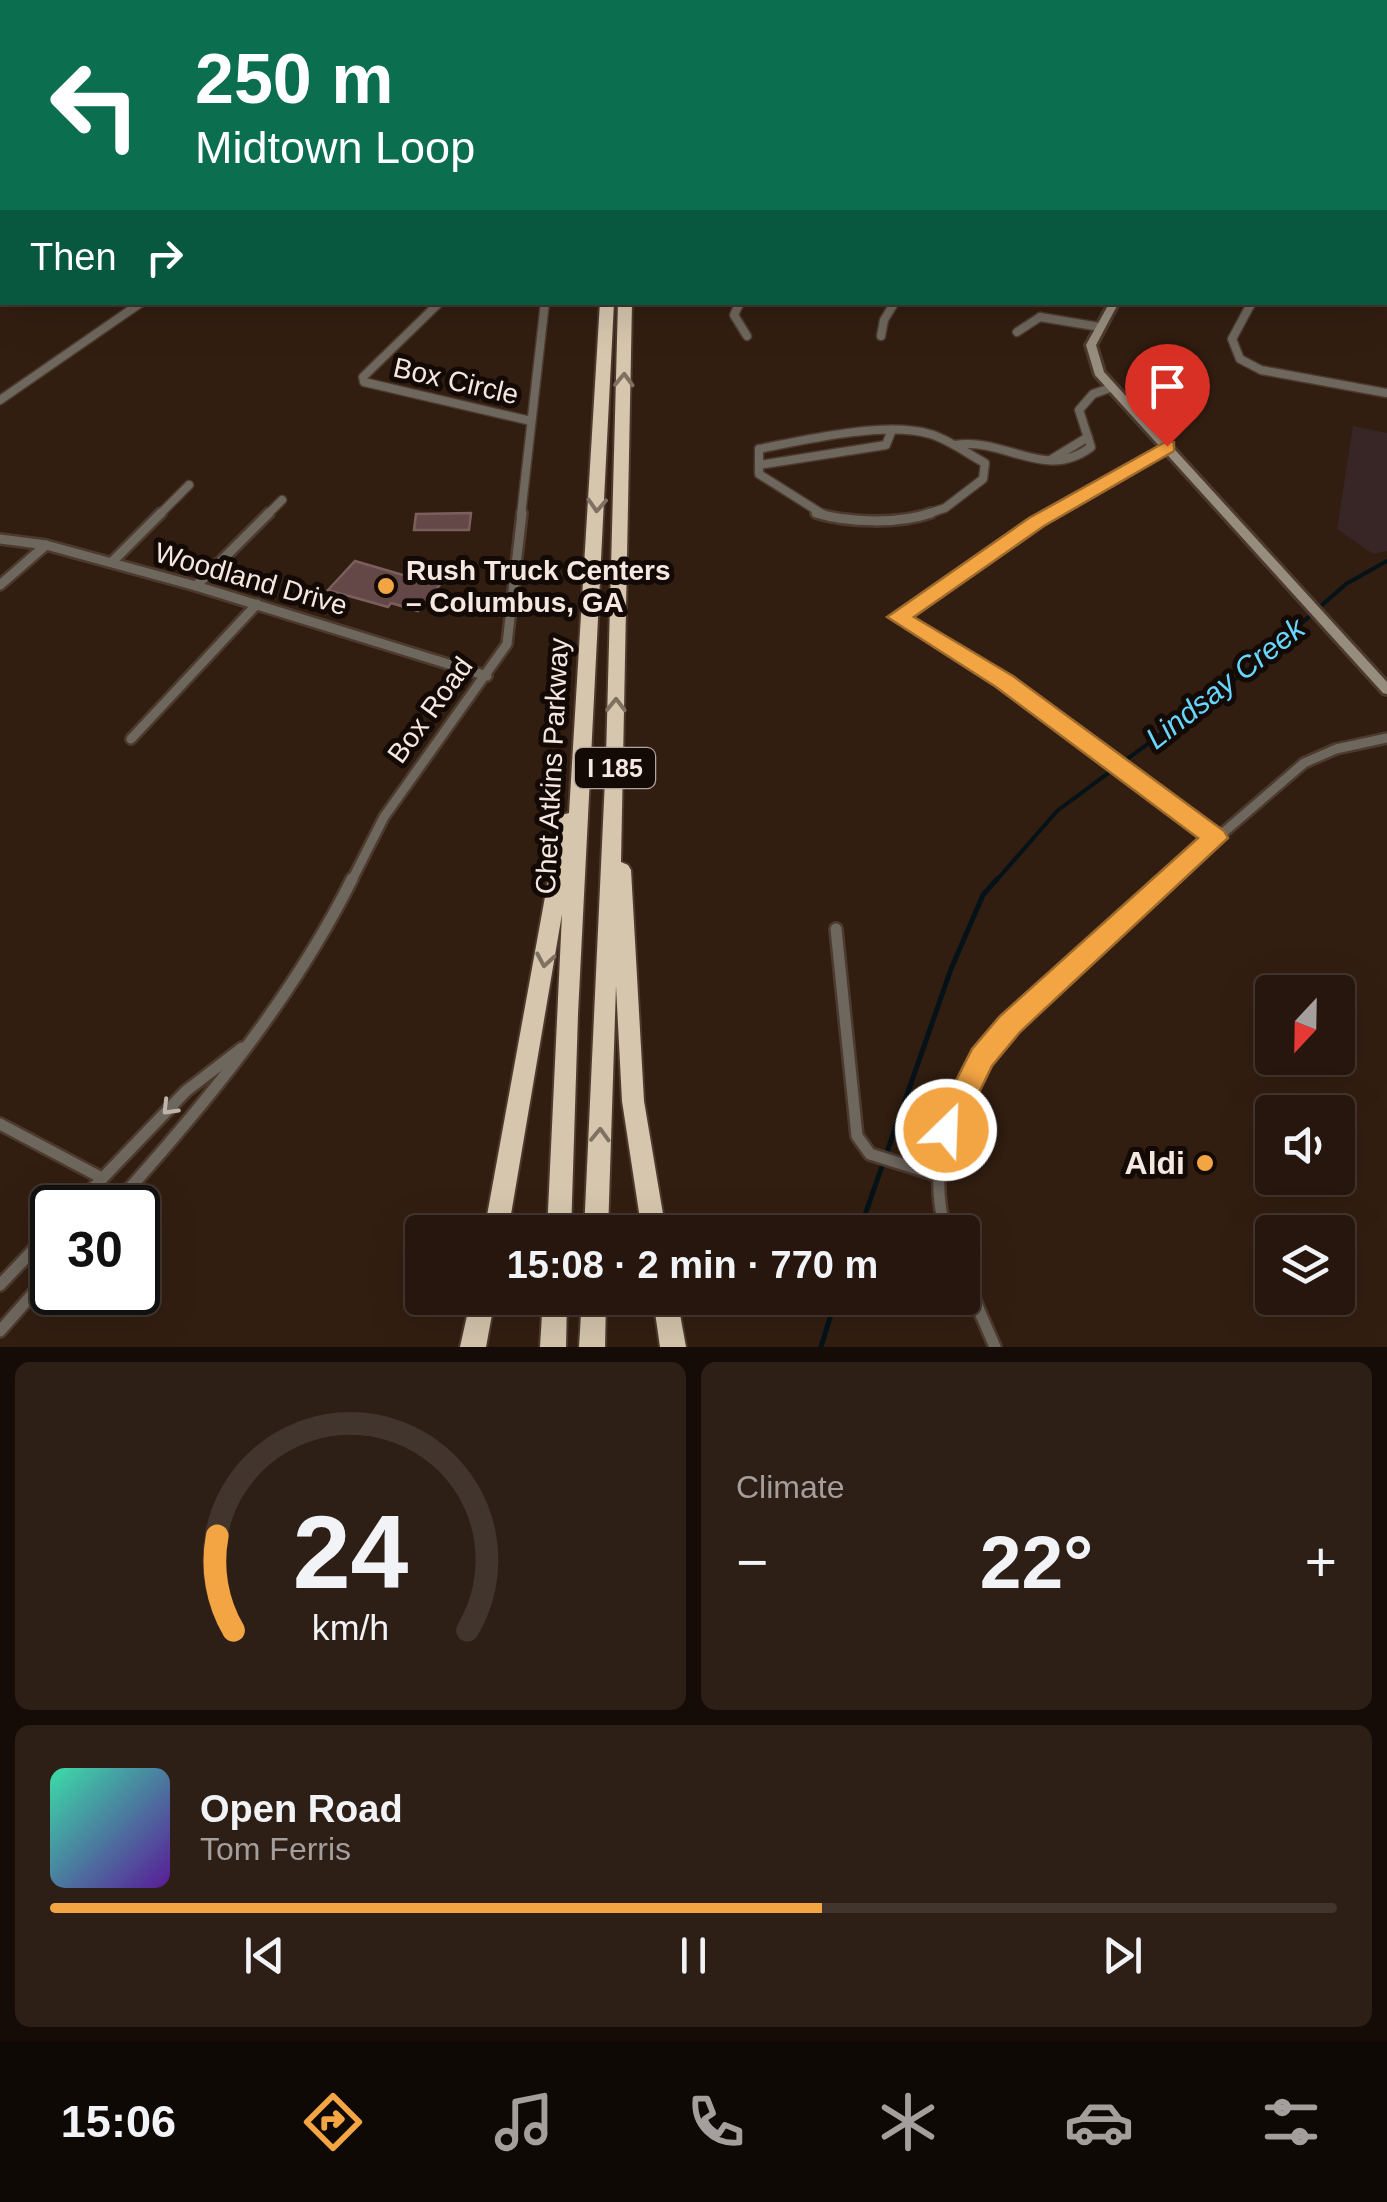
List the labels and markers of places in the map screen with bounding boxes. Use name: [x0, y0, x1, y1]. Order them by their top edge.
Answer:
pin: [1125, 344, 1210, 447]
place label: Rush Truck Centers – Columbus, GA: [406, 555, 671, 618]
marker: Rush Truck Centers – Columbus, GA: [375, 575, 397, 597]
place label: Aldi: [1125, 1145, 1185, 1181]
marker: Aldi: [1194, 1152, 1216, 1174]

